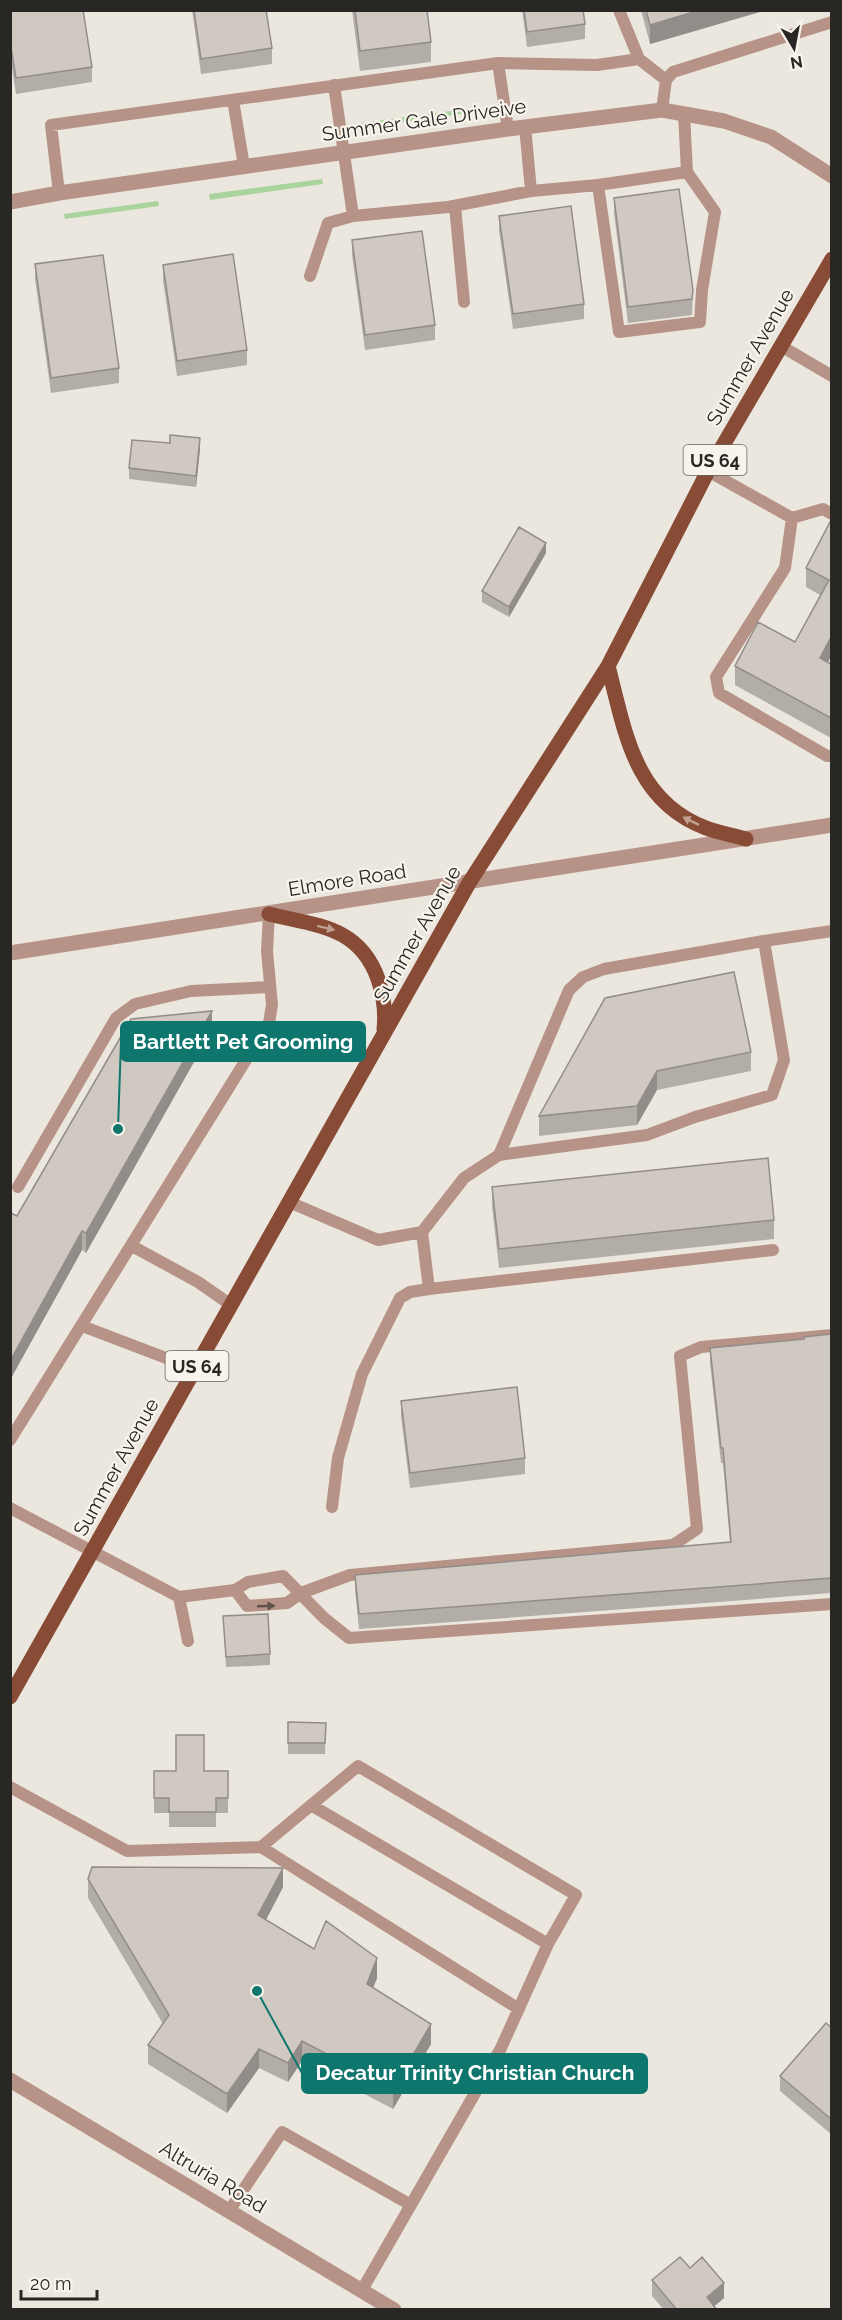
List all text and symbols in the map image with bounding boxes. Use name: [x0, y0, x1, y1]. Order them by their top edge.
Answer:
north arrow: [764, 18, 824, 78]
text: N: [789, 52, 804, 73]
street label: Summer Gale Driveive: [320, 94, 528, 146]
street label: Summer Avenue: [701, 284, 799, 430]
road number: US 64: [684, 445, 746, 475]
one-way arrow: [683, 816, 700, 825]
street label: Elmore Road: [286, 859, 408, 901]
street label: Summer Avenue: [368, 861, 466, 1007]
one-way arrow: [316, 923, 335, 933]
callout: Bartlett Pet Grooming: [121, 1022, 365, 1061]
text: Bartlett Pet Grooming: [133, 1029, 353, 1054]
road number: US 64: [166, 1351, 228, 1381]
street label: Summer Avenue: [68, 1394, 164, 1540]
one-way arrow: [256, 1601, 275, 1610]
callout: Decatur Trinity Christian Church: [302, 2054, 647, 2093]
text: Decatur Trinity Christian Church: [316, 2060, 634, 2085]
street label: Altruria Road: [155, 2136, 271, 2218]
scale bar: [21, 2263, 98, 2301]
text: 20 m: [30, 2273, 72, 2294]

